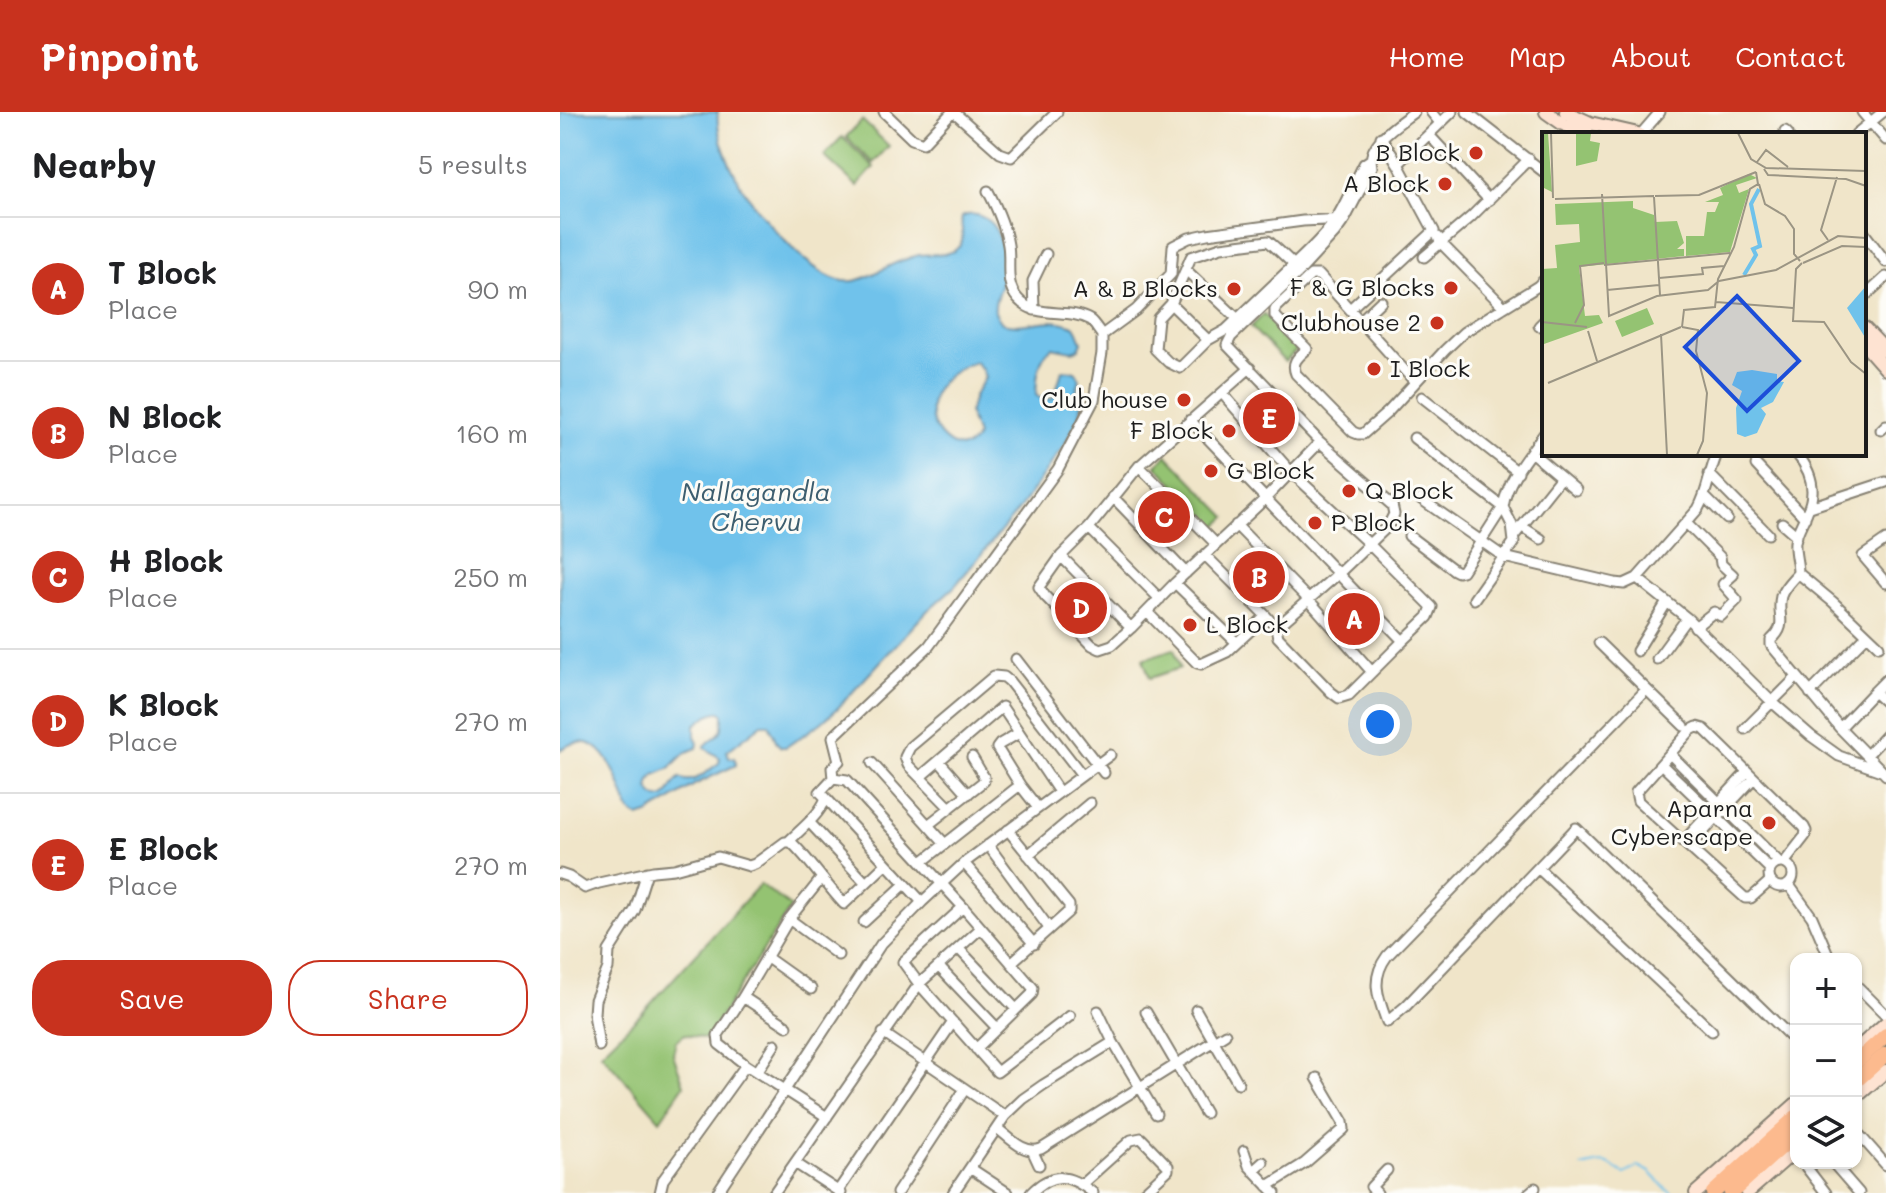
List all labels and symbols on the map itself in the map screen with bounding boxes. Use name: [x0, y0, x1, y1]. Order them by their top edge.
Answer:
inset map: [1542, 132, 1866, 456]
place label: B Block: [1375, 136, 1460, 167]
marker: B Block: [1467, 144, 1485, 162]
place label: A Block: [1343, 167, 1429, 198]
marker: A Block: [1436, 175, 1454, 193]
place label: F & G Blocks: [1290, 271, 1435, 302]
place label: A & B Blocks: [1072, 272, 1218, 303]
marker: F & G Blocks: [1442, 279, 1460, 297]
marker: A & B Blocks: [1225, 280, 1243, 298]
place label: Clubhouse 2: [1281, 306, 1421, 337]
marker: Clubhouse 2: [1428, 314, 1446, 332]
place label: I Block: [1390, 352, 1470, 383]
marker: I Block: [1365, 360, 1383, 378]
place label: Club house: [1041, 383, 1168, 414]
pin: E: [1243, 388, 1295, 448]
marker: Club house: [1175, 391, 1193, 409]
place label: F Block: [1130, 414, 1213, 445]
marker: F Block: [1220, 422, 1238, 440]
place label: G Block: [1227, 454, 1314, 485]
marker: G Block: [1202, 462, 1220, 480]
water label: Nallagandla Chervu: [681, 474, 831, 538]
place label: Q Block: [1365, 474, 1453, 505]
marker: Q Block: [1340, 482, 1358, 500]
pin: C: [1138, 487, 1190, 547]
place label: P Block: [1331, 506, 1415, 537]
marker: P Block: [1306, 514, 1324, 532]
pin: B: [1233, 547, 1285, 607]
pin: D: [1055, 578, 1107, 638]
pin: A: [1328, 589, 1380, 649]
place label: L Block: [1206, 608, 1288, 639]
marker: L Block: [1181, 616, 1199, 634]
your location: [1360, 704, 1400, 744]
place label: Aparna Cyberscape: [1611, 792, 1753, 851]
marker: Aparna Cyberscape: [1760, 814, 1778, 832]

